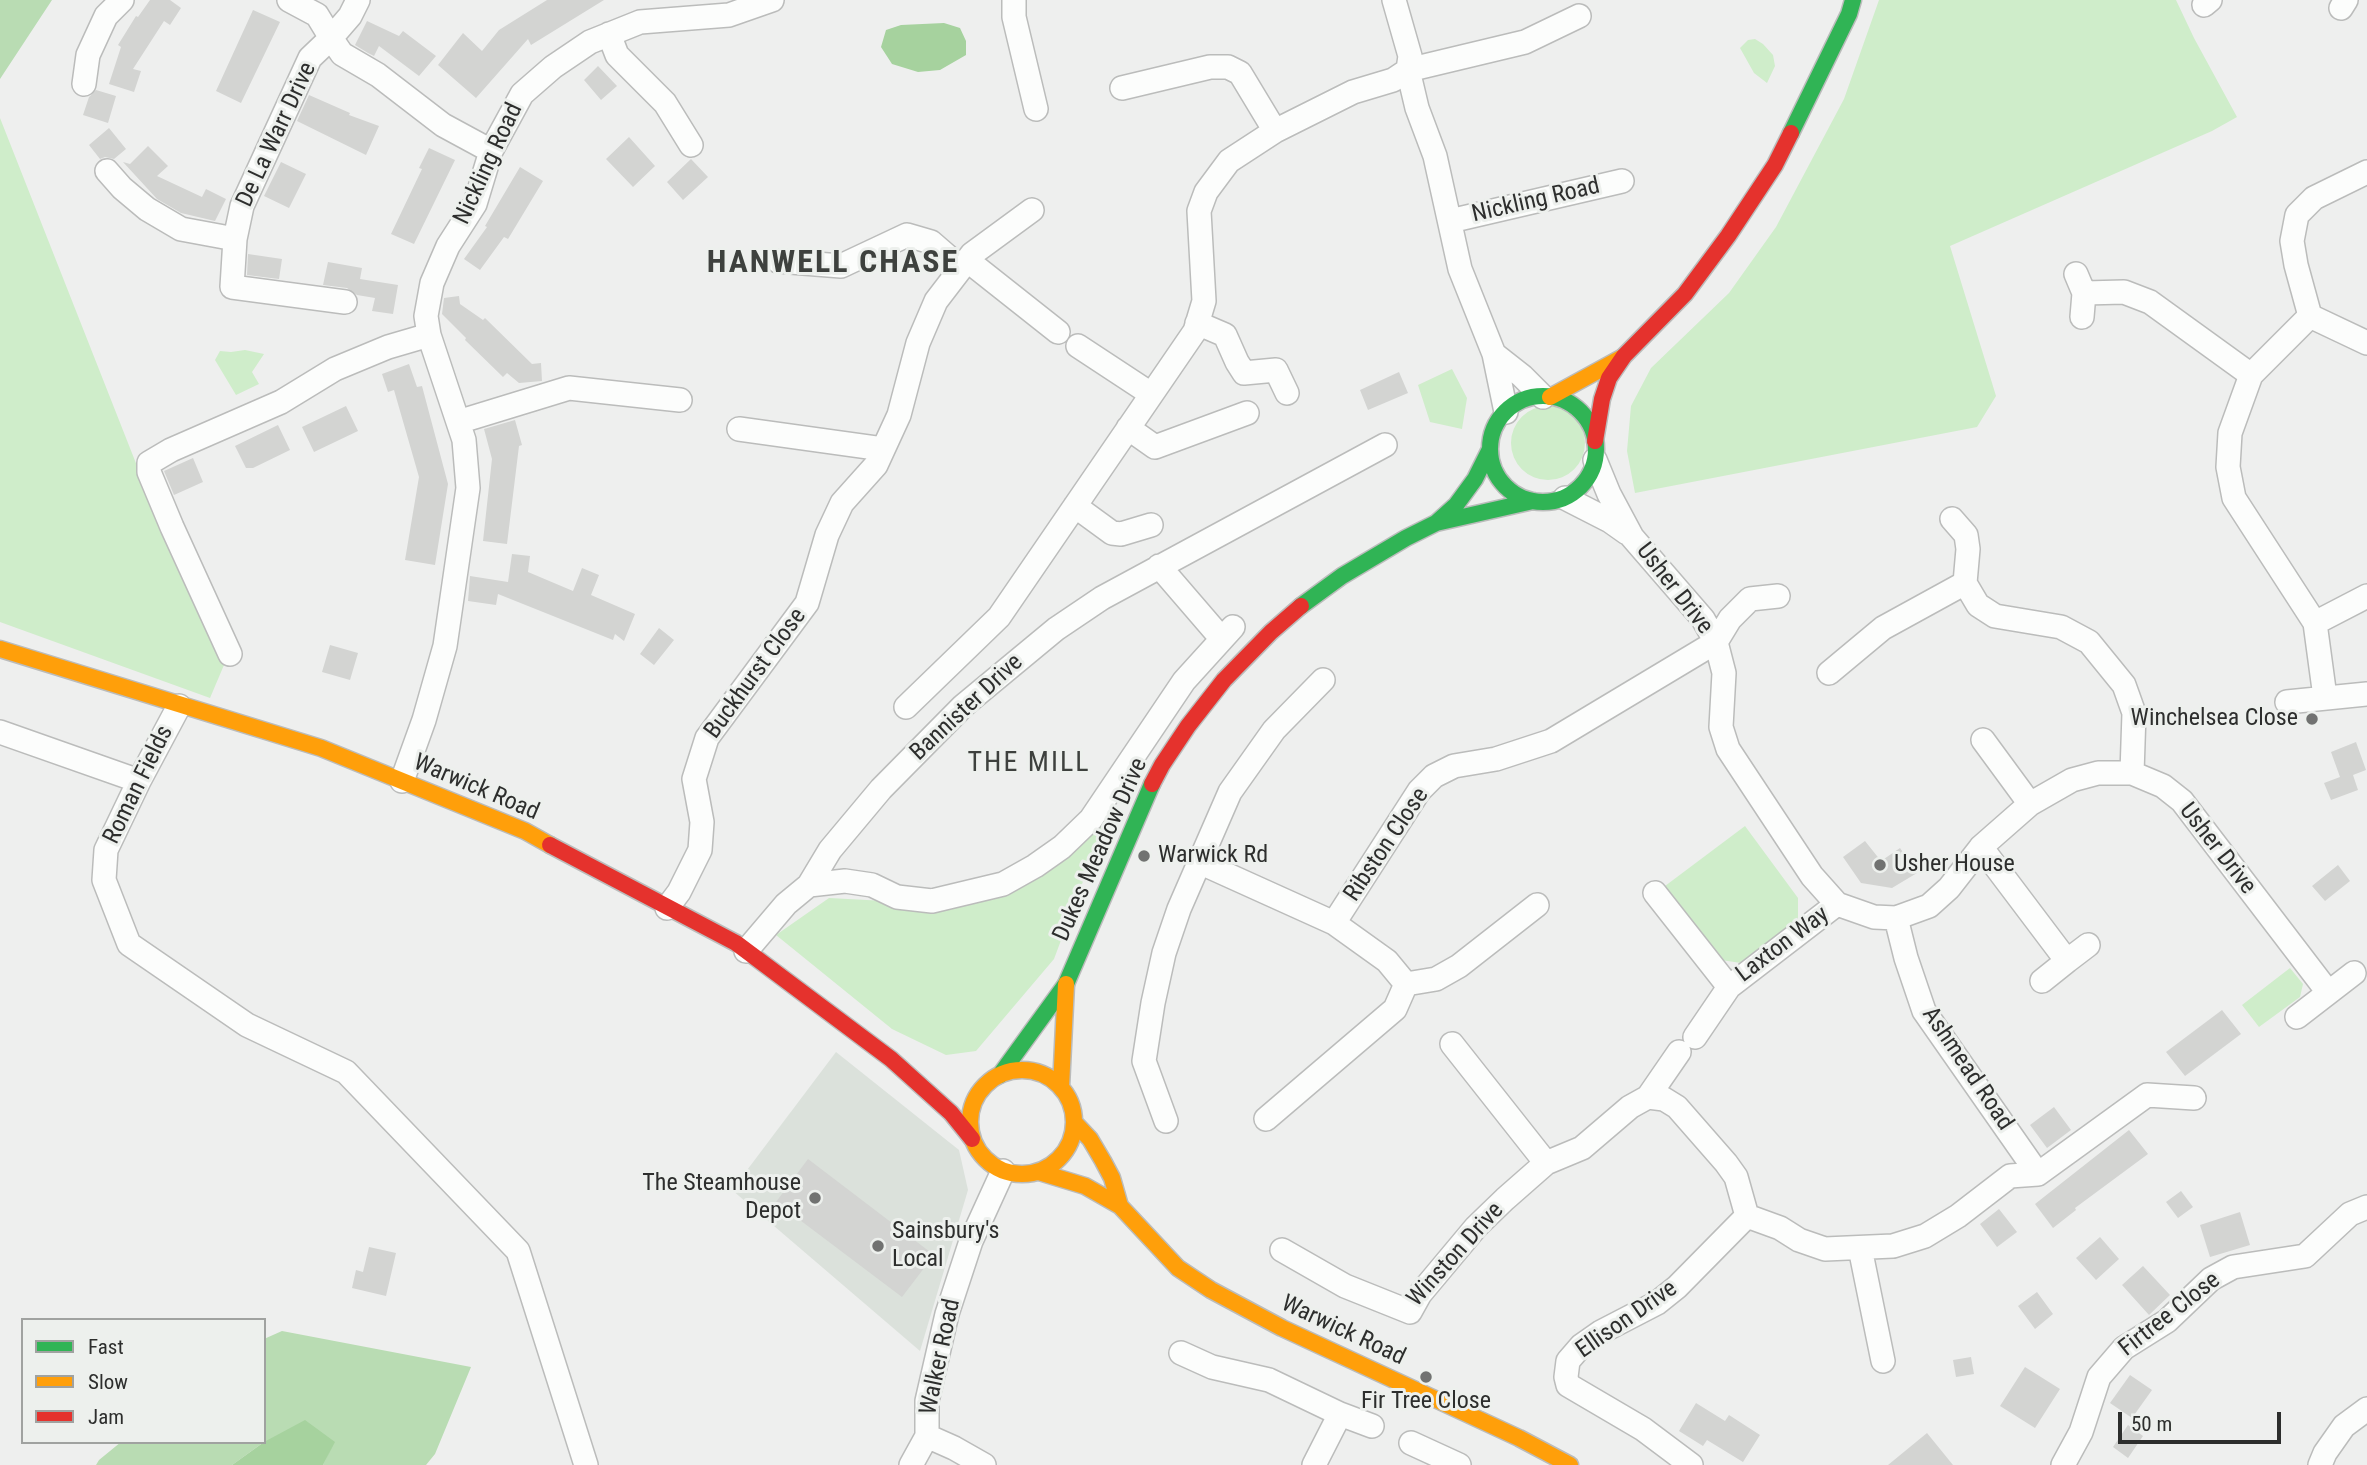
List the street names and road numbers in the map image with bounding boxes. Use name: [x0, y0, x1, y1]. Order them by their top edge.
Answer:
street label: De La Warr Drive: [231, 58, 323, 212]
street label: Nickling Road: [448, 99, 530, 229]
street label: Nickling Road: [1469, 172, 1603, 230]
street label: Usher Drive: [1629, 538, 1719, 640]
street label: Buckhurst Close: [699, 603, 813, 745]
street label: Bannister Drive: [905, 649, 1029, 767]
street label: Roman Fields: [98, 721, 180, 849]
street label: Warwick Road: [409, 749, 543, 827]
street label: Dukes Meadow Drive: [1048, 754, 1154, 946]
street label: Ribston Close: [1339, 783, 1435, 907]
street label: Usher Drive: [2172, 798, 2262, 900]
street label: Laxton Way: [1731, 901, 1835, 989]
street label: Ashmead Road: [1915, 1002, 2019, 1136]
street label: Winston Drive: [1402, 1197, 1510, 1313]
street label: Firtree Close: [2114, 1267, 2226, 1363]
street label: Ellison Drive: [1571, 1275, 1683, 1365]
street label: Warwick Road: [1276, 1290, 1410, 1372]
street label: Walker Road: [915, 1296, 967, 1418]

